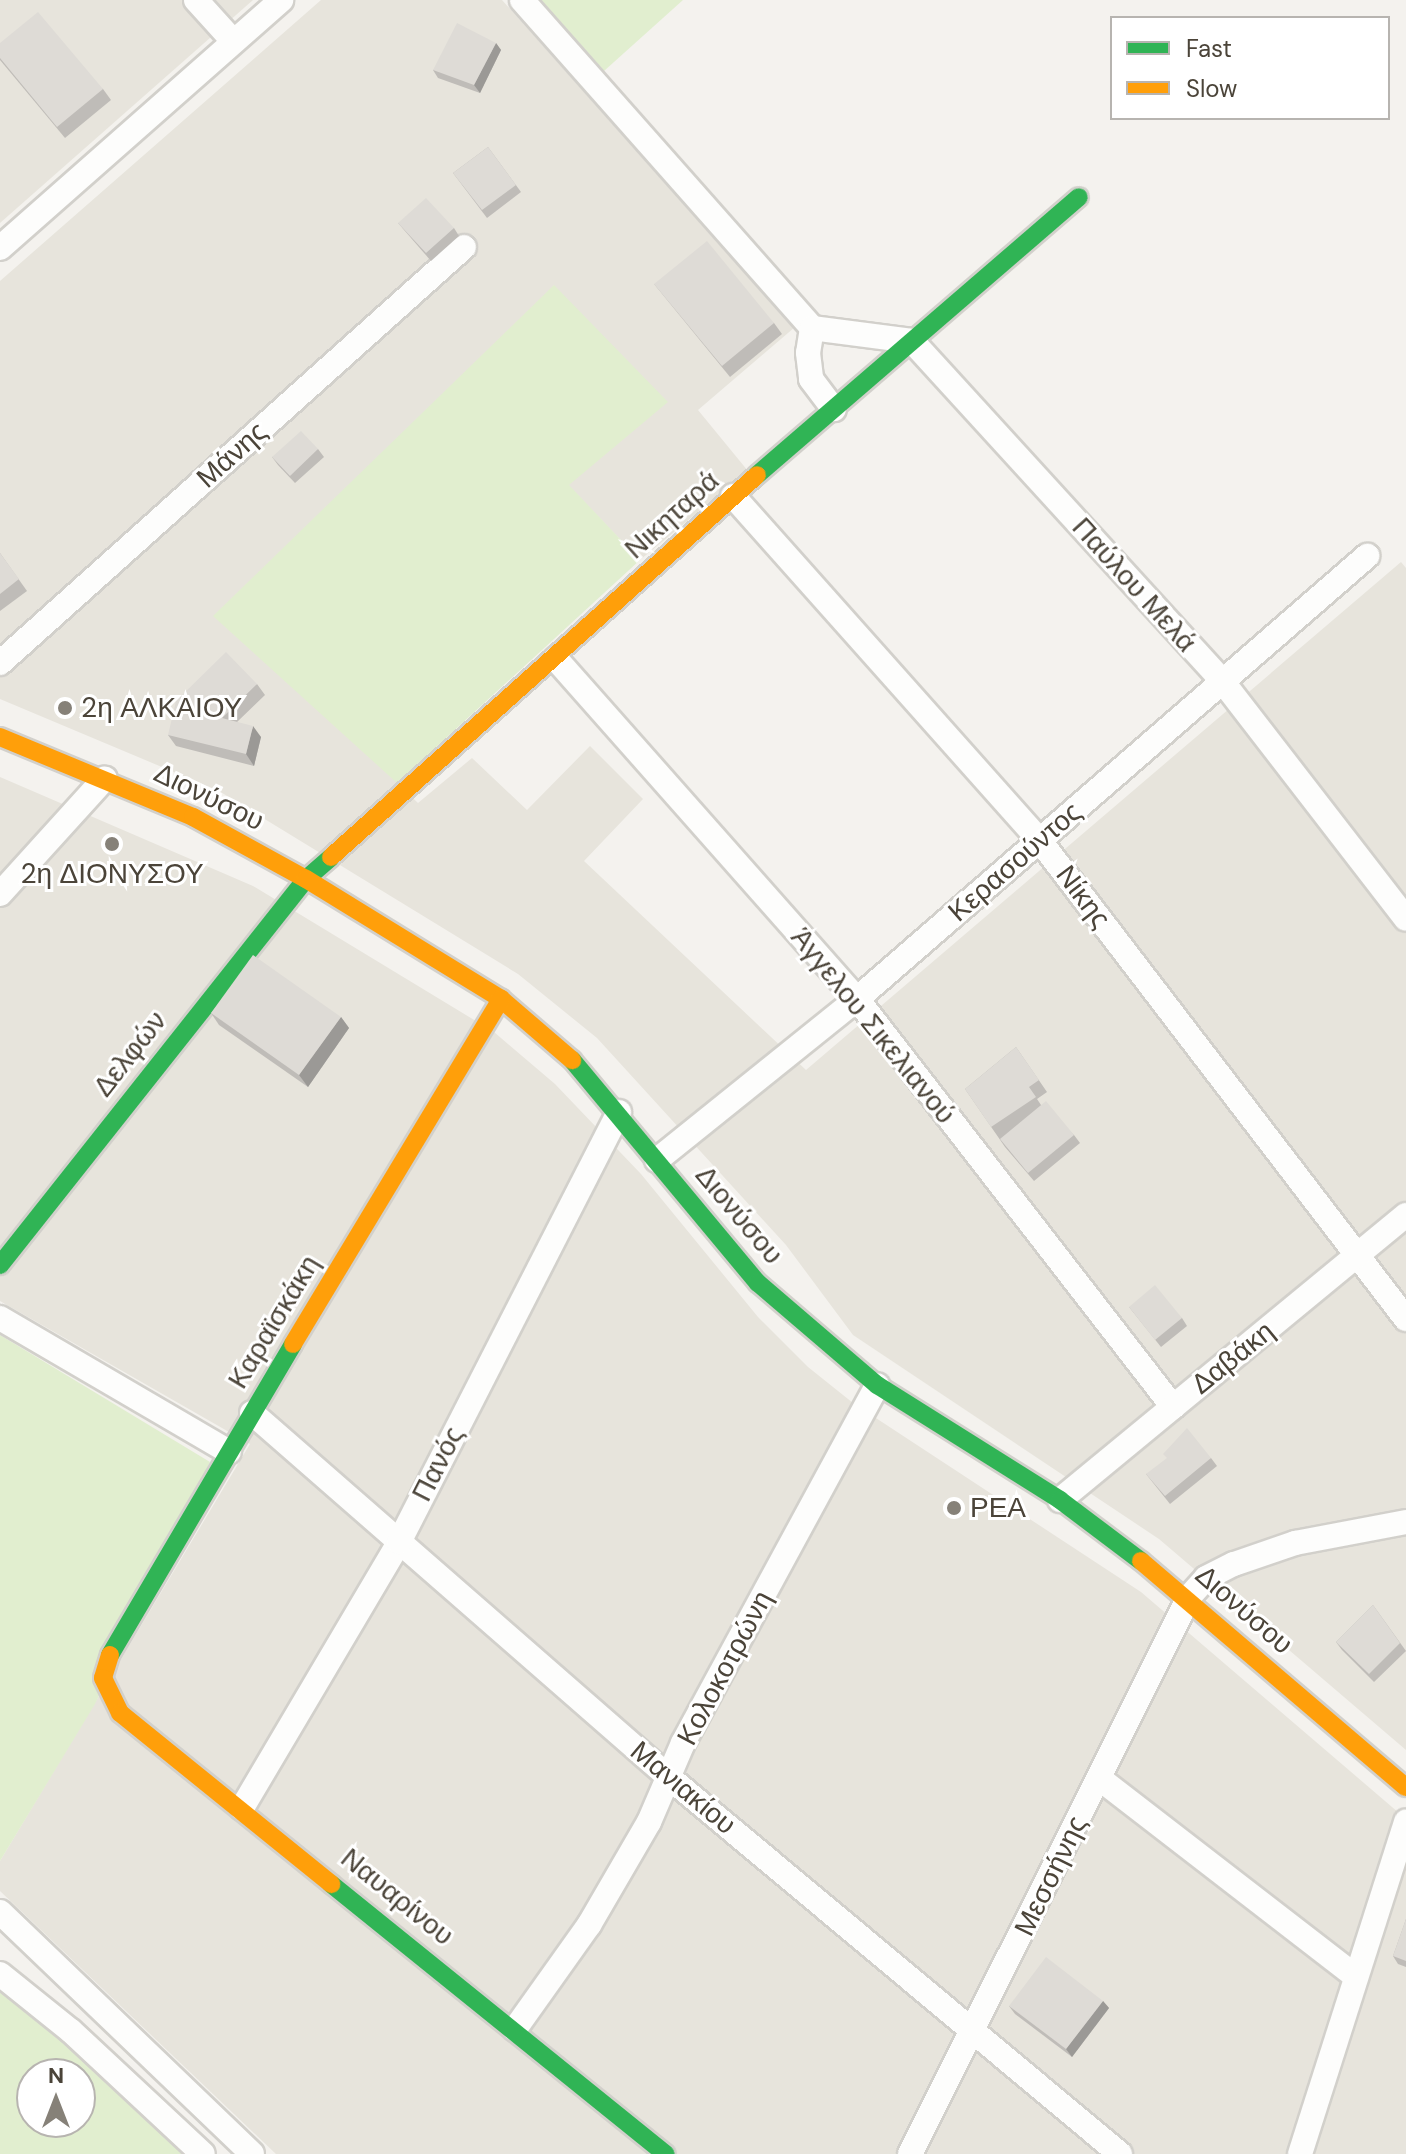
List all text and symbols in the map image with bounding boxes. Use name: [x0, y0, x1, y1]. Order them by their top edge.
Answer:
legend: [1110, 16, 1390, 120]
text: Fast: [1186, 33, 1232, 64]
text: Slow: [1186, 73, 1237, 104]
street label: Μάνης: [190, 415, 274, 495]
street label: Νικηταρά: [618, 464, 726, 566]
street label: Παύλου Μελά: [1065, 511, 1203, 659]
place label: 2η ΑΛΚΑΙΟΥ: [81, 691, 242, 725]
marker: 2η ΑΛΚΑΙΟΥ: [56, 699, 74, 717]
street label: Διονύσου: [149, 756, 269, 838]
street label: Κερασούντος: [942, 795, 1088, 929]
marker: 2η ΔΙΟΝΥΣΟΥ: [103, 835, 121, 853]
place label: 2η ΔΙΟΝΥΣΟΥ: [20, 857, 204, 891]
street label: Νίκης: [1049, 859, 1117, 935]
street label: Άγγελου Σικελιανού: [784, 921, 962, 1131]
street label: Δελφών: [86, 1005, 174, 1103]
street label: Διονύσου: [688, 1159, 790, 1271]
street label: Καραϊσκάκη: [221, 1249, 327, 1395]
street label: Δαβάκη: [1185, 1314, 1281, 1402]
street label: Πανός: [405, 1421, 471, 1507]
place label: ΡΕΑ: [970, 1491, 1026, 1525]
marker: ΡΕΑ: [945, 1499, 963, 1517]
street label: Διονύσου: [1188, 1559, 1300, 1661]
street label: Κολοκοτρώνη: [670, 1585, 780, 1751]
street label: Μανιακίου: [624, 1734, 742, 1842]
street label: Μεσσήνης: [1008, 1811, 1094, 1941]
street label: Ναυαρίνου: [334, 1841, 460, 1953]
north arrow: [16, 2058, 96, 2138]
text: N: [48, 2061, 64, 2090]

